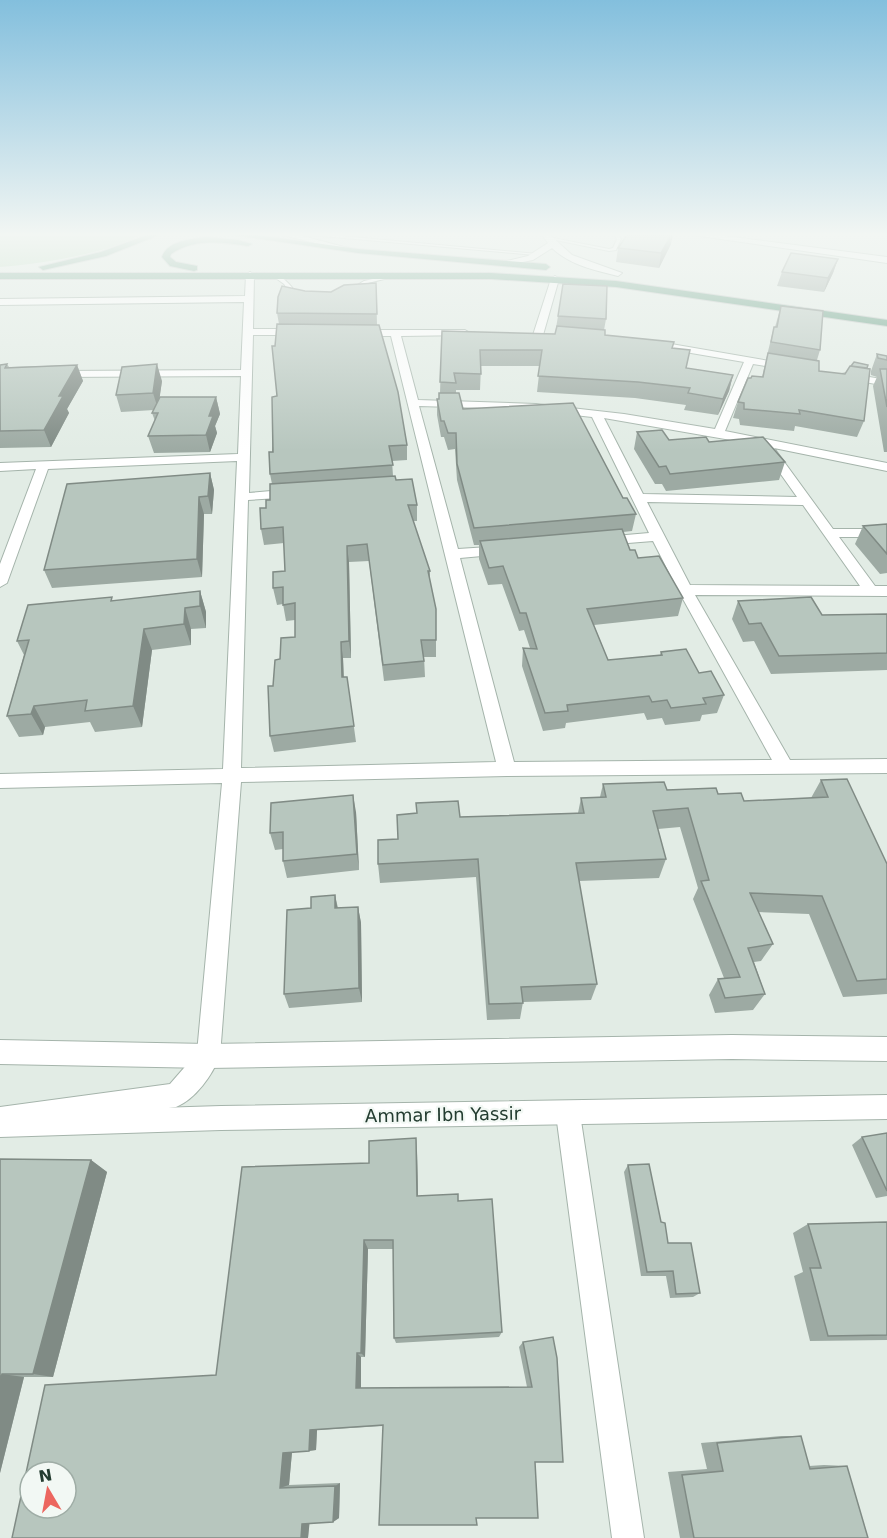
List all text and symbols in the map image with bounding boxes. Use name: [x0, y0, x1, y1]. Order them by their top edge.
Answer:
street label: Ammar Ibn Yassir: [365, 1103, 522, 1126]
north arrow: [18, 1460, 78, 1520]
text: N: [37, 1465, 54, 1486]

